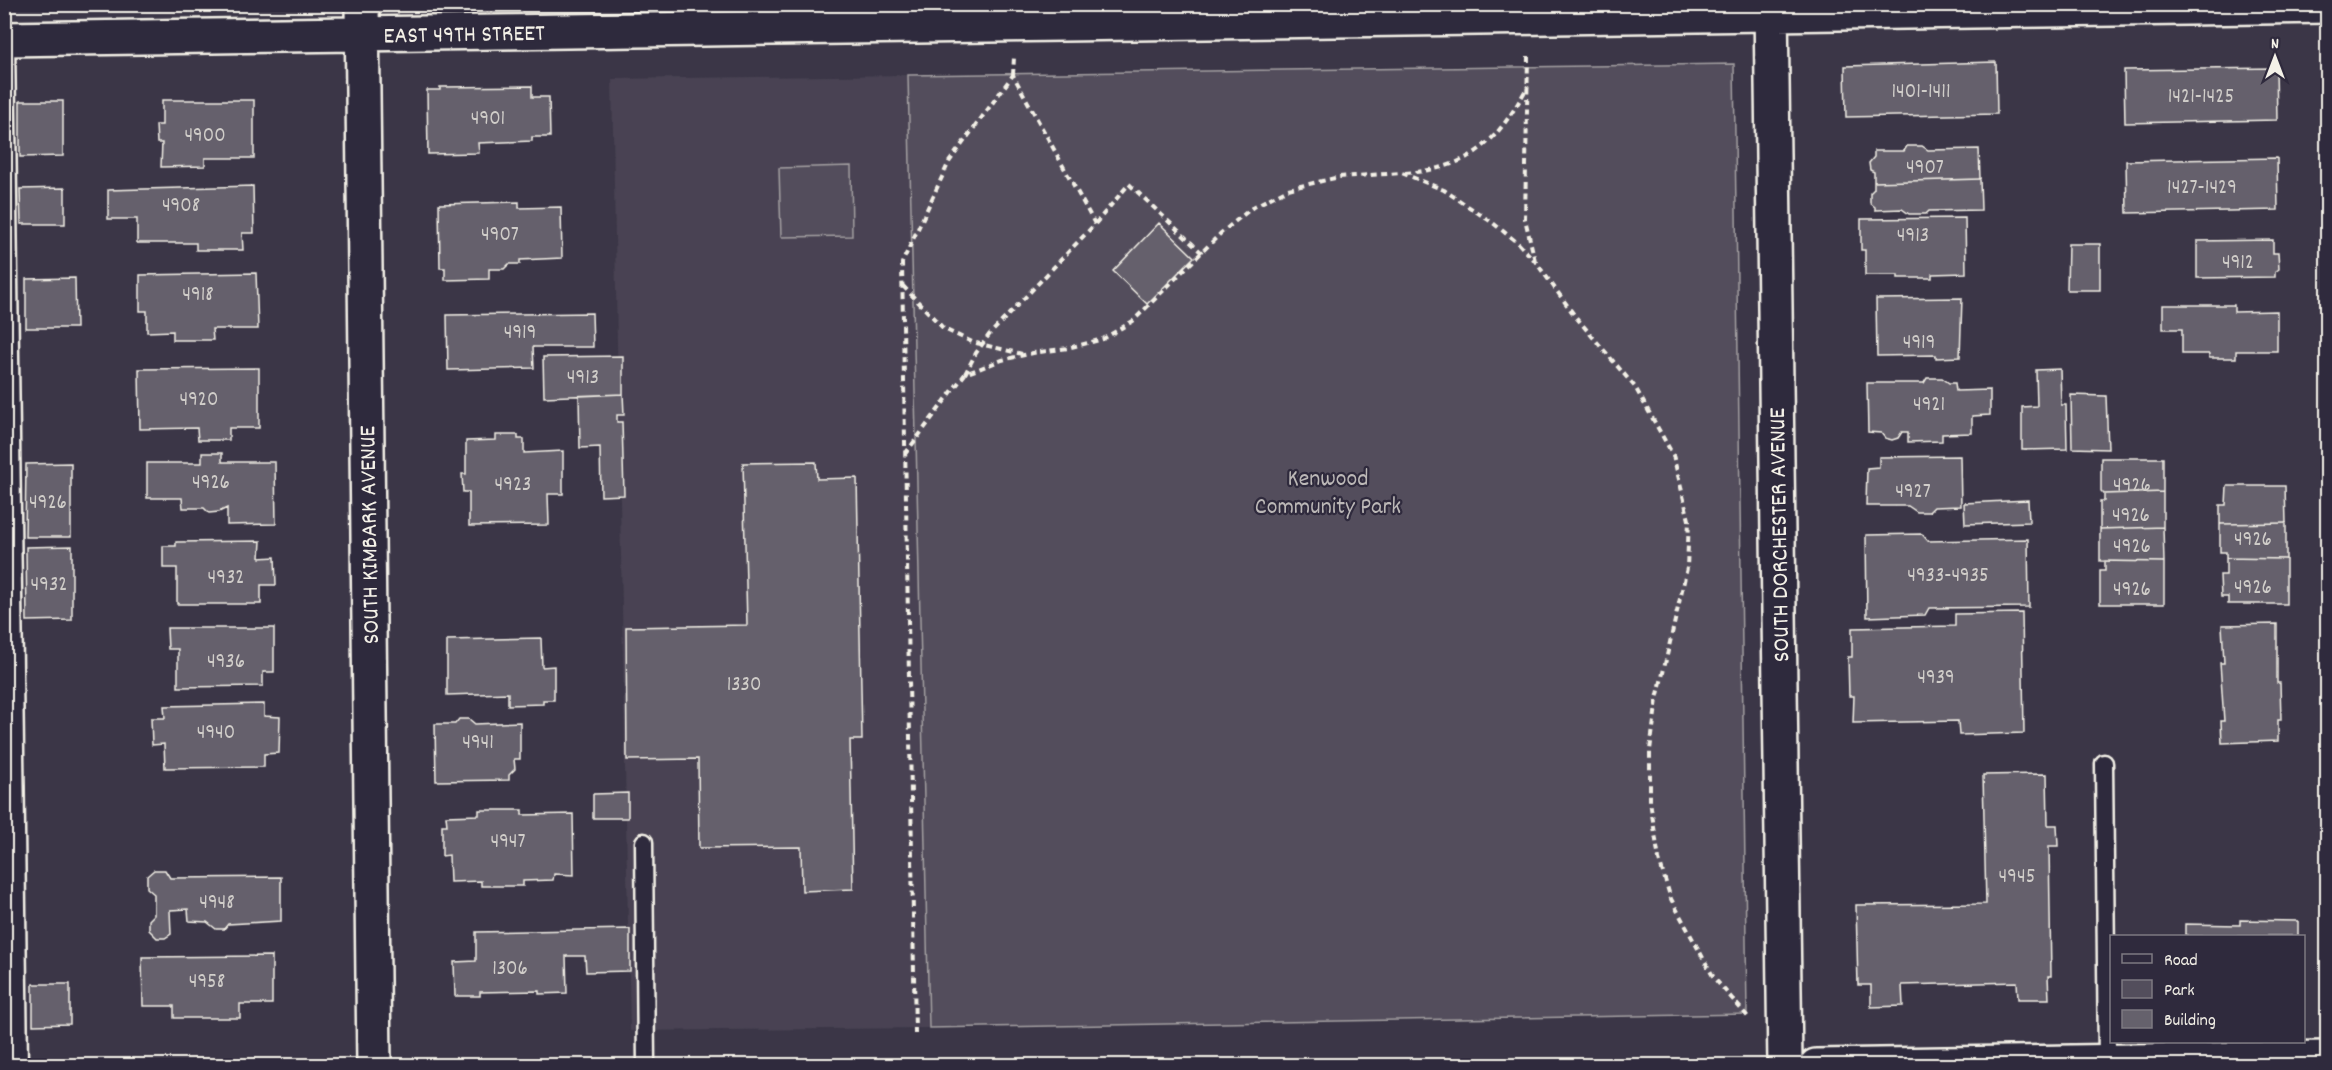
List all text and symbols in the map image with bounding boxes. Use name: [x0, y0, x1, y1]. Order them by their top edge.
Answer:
street label: EAST 49TH STREET: [383, 18, 545, 54]
north arrow: [2245, 27, 2305, 87]
text: N: [2271, 33, 2279, 56]
house number: 1401-1411: [1891, 78, 1951, 108]
house number: 1421-1425: [2168, 83, 2234, 113]
house number: 4901: [471, 105, 505, 135]
house number: 4900: [184, 122, 226, 152]
house number: 4907: [1906, 154, 1944, 184]
house number: 1427-1429: [2167, 174, 2237, 204]
house number: 4908: [162, 192, 200, 222]
house number: 4907: [481, 221, 519, 251]
house number: 4913: [1897, 222, 1929, 252]
house number: 4912: [2222, 249, 2254, 279]
house number: 4918: [182, 281, 214, 311]
house number: 4919: [504, 319, 536, 349]
house number: 4919: [1903, 329, 1935, 359]
house number: 4913: [567, 364, 599, 394]
house number: 4920: [180, 386, 218, 416]
house number: 4921: [1913, 391, 1945, 421]
street label: SOUTH DORCHESTER AVENUE: [1762, 407, 1800, 662]
street label: SOUTH KIMBARK AVENUE: [352, 425, 390, 644]
park label: Kenwood Community Park: [1255, 463, 1401, 525]
house number: 4926: [192, 469, 230, 499]
house number: 4923: [495, 471, 531, 501]
house number: 4926: [2113, 472, 2151, 502]
house number: 4927: [1895, 478, 1931, 508]
house number: 4926: [29, 489, 67, 519]
house number: 4926: [2112, 502, 2150, 532]
house number: 4926: [2234, 526, 2272, 556]
house number: 4926: [2113, 533, 2151, 563]
house number: 4933-4935: [1907, 562, 1989, 592]
house number: 4932: [208, 564, 244, 594]
house number: 4932: [31, 571, 67, 601]
house number: 4926: [2234, 574, 2272, 604]
house number: 4926: [2113, 576, 2151, 606]
house number: 4936: [207, 648, 245, 678]
house number: 4939: [1917, 664, 1955, 694]
house number: 1330: [727, 671, 761, 701]
house number: 4940: [197, 719, 235, 749]
house number: 4941: [462, 729, 494, 759]
house number: 4947: [490, 828, 526, 858]
house number: 4945: [1999, 863, 2035, 893]
house number: 4948: [199, 889, 235, 919]
legend: [2110, 935, 2305, 1043]
text: Road: [2164, 949, 2198, 974]
house number: 1306: [492, 955, 528, 985]
house number: 4958: [189, 968, 225, 998]
text: Park: [2164, 979, 2195, 1004]
text: Building: [2164, 1009, 2216, 1034]

